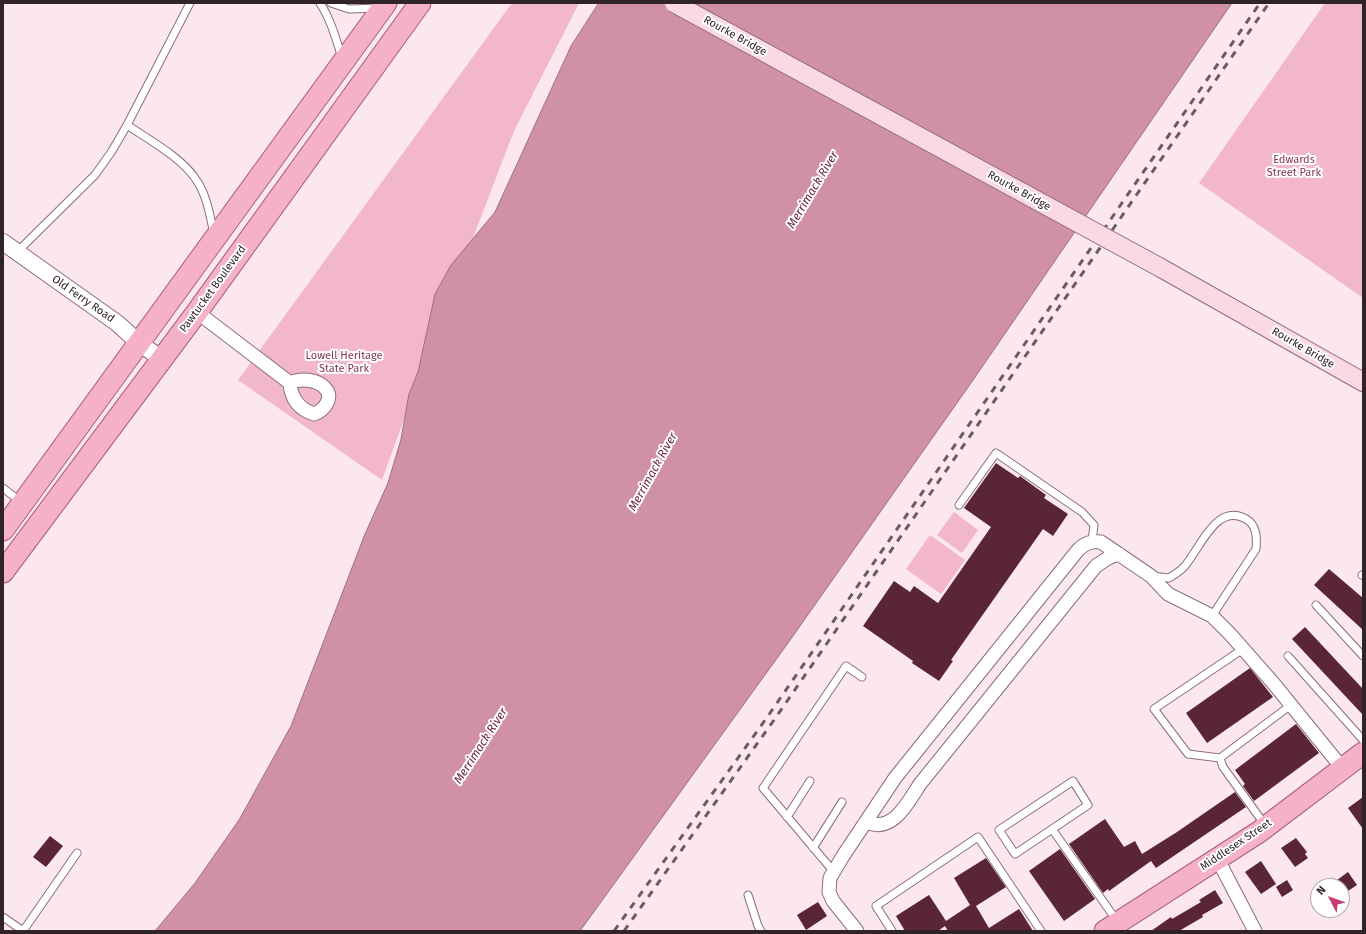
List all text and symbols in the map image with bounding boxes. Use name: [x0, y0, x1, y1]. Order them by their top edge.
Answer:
street label: Rourke Bridge: [701, 13, 769, 59]
water label: Merrimack River: [784, 149, 842, 231]
park label: Edwards Street Park: [1267, 153, 1321, 179]
street label: Rourke Bridge: [985, 168, 1053, 214]
street label: Pawtucket Boulevard: [177, 243, 249, 335]
street label: Old Ferry Road: [49, 273, 117, 325]
street label: Rourke Bridge: [1269, 325, 1337, 371]
park label: Lowell Heritage State Park: [306, 349, 382, 375]
water label: Merrimack River: [626, 430, 680, 514]
water label: Merrimack River: [451, 705, 511, 787]
street label: Middlesex Street: [1198, 816, 1274, 874]
north arrow: [1310, 878, 1350, 918]
text: N: [1314, 883, 1329, 897]

